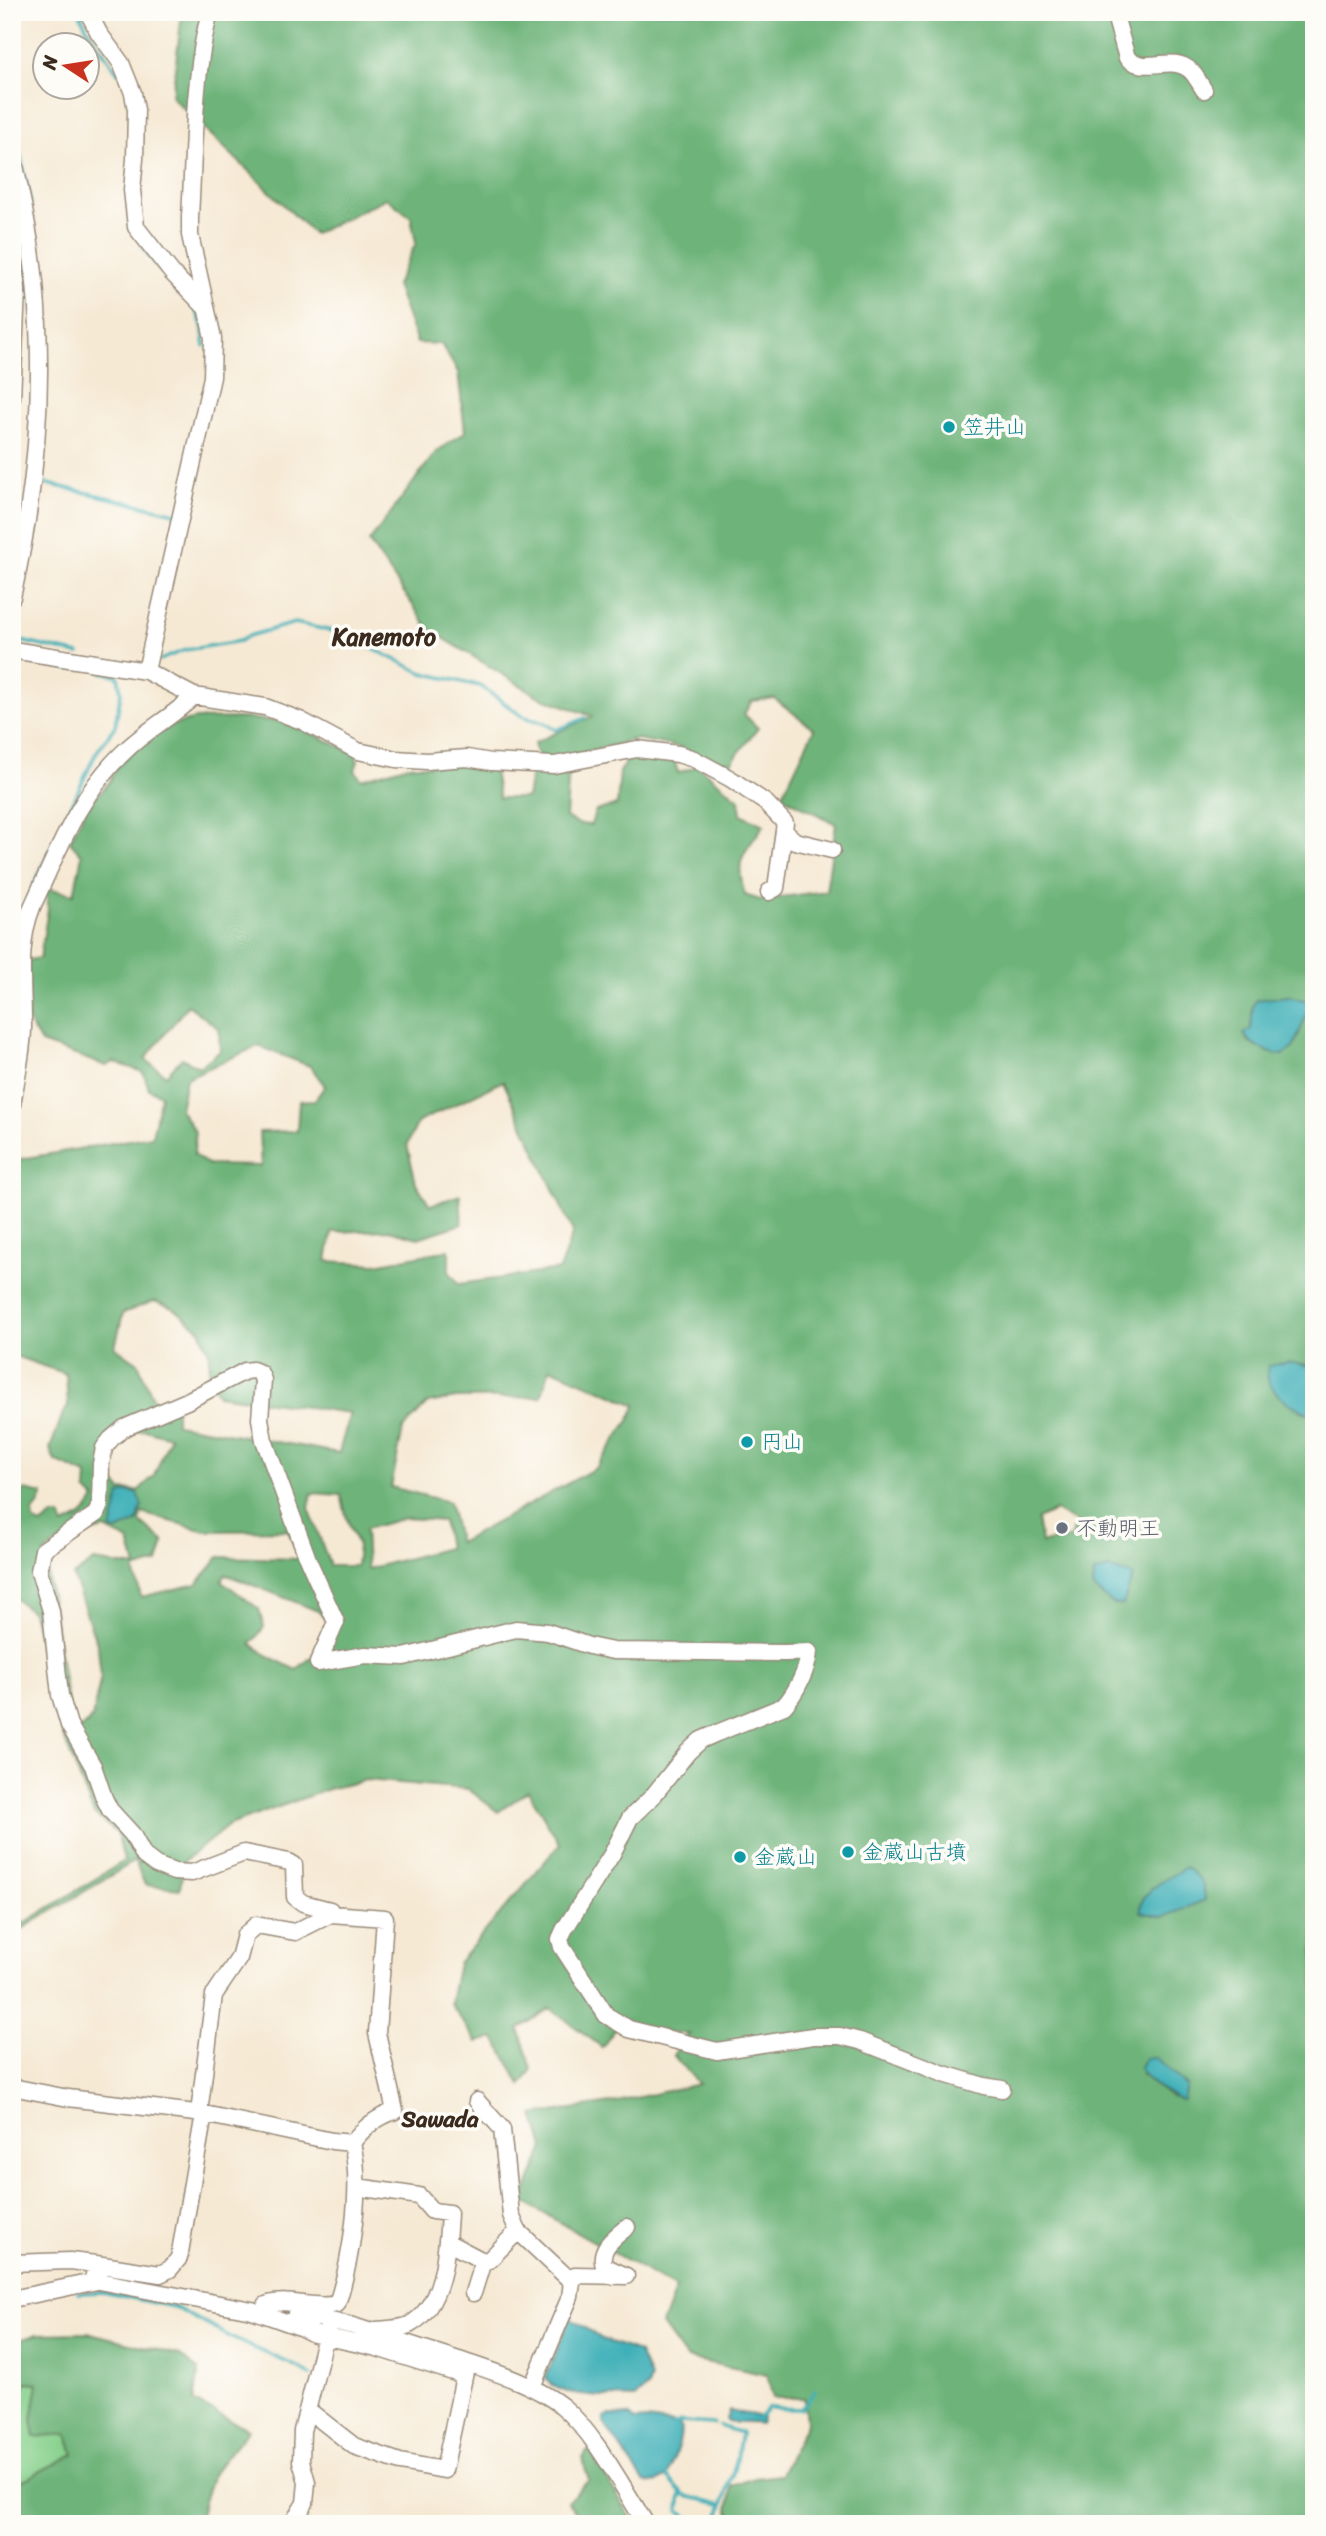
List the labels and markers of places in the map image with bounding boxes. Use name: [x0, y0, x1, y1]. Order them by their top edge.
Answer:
place label: 笠井山: [963, 408, 1026, 446]
marker: 笠井山: [941, 419, 957, 435]
place label: 円山: [761, 1423, 803, 1461]
marker: 円山: [739, 1434, 755, 1450]
place label: 不動明王: [1076, 1509, 1160, 1547]
marker: 不動明王: [1054, 1520, 1070, 1536]
place label: 金蔵山古墳: [862, 1833, 967, 1871]
place label: 金蔵山: [754, 1838, 817, 1876]
marker: 金蔵山古墳: [840, 1844, 856, 1860]
marker: 金蔵山: [732, 1849, 748, 1865]

